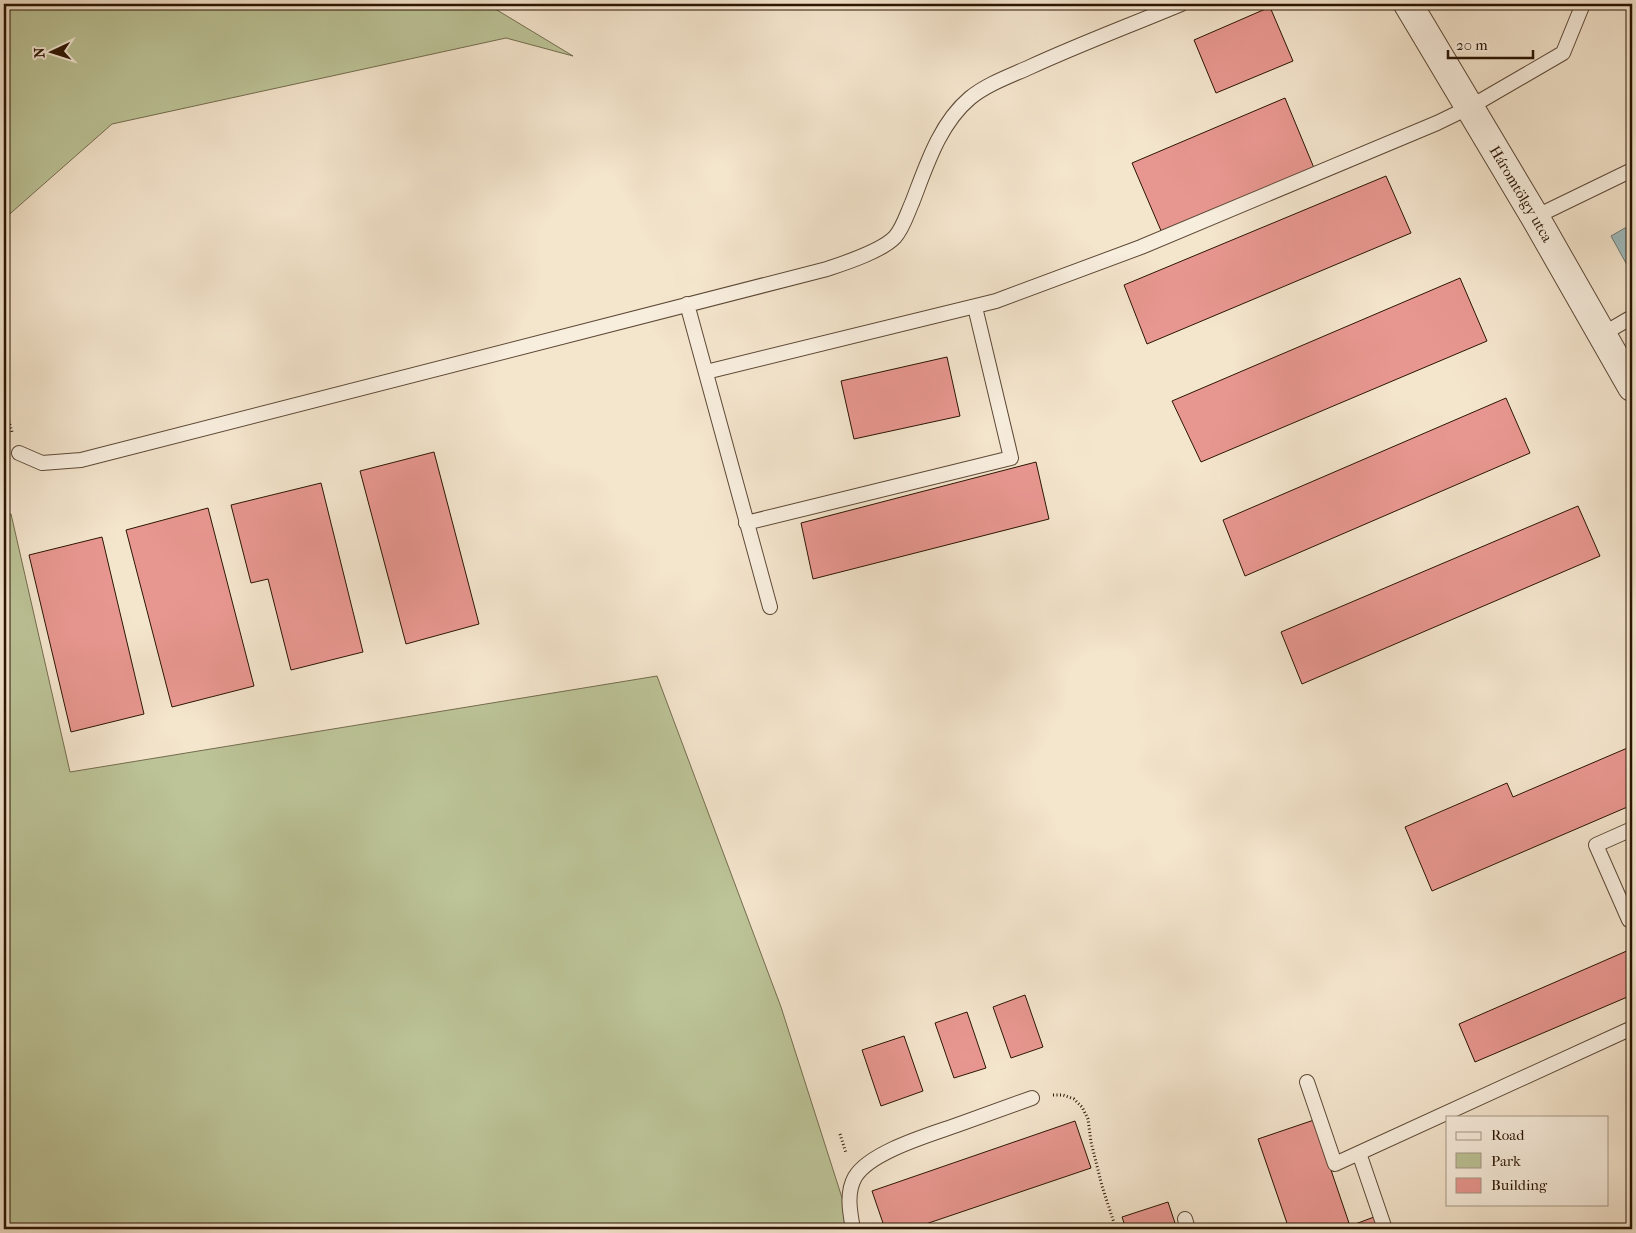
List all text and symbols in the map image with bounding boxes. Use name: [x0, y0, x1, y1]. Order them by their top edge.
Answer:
north arrow: [28, 28, 78, 78]
scale bar: [1448, 28, 1534, 60]
text: 20 m: [1456, 36, 1488, 54]
text: N: [31, 47, 48, 59]
street label: Háromtölgy utca: [1486, 143, 1557, 246]
legend: [1446, 1116, 1608, 1206]
text: Road: [1491, 1126, 1525, 1144]
text: Park: [1491, 1152, 1521, 1170]
text: Building: [1491, 1176, 1548, 1194]

